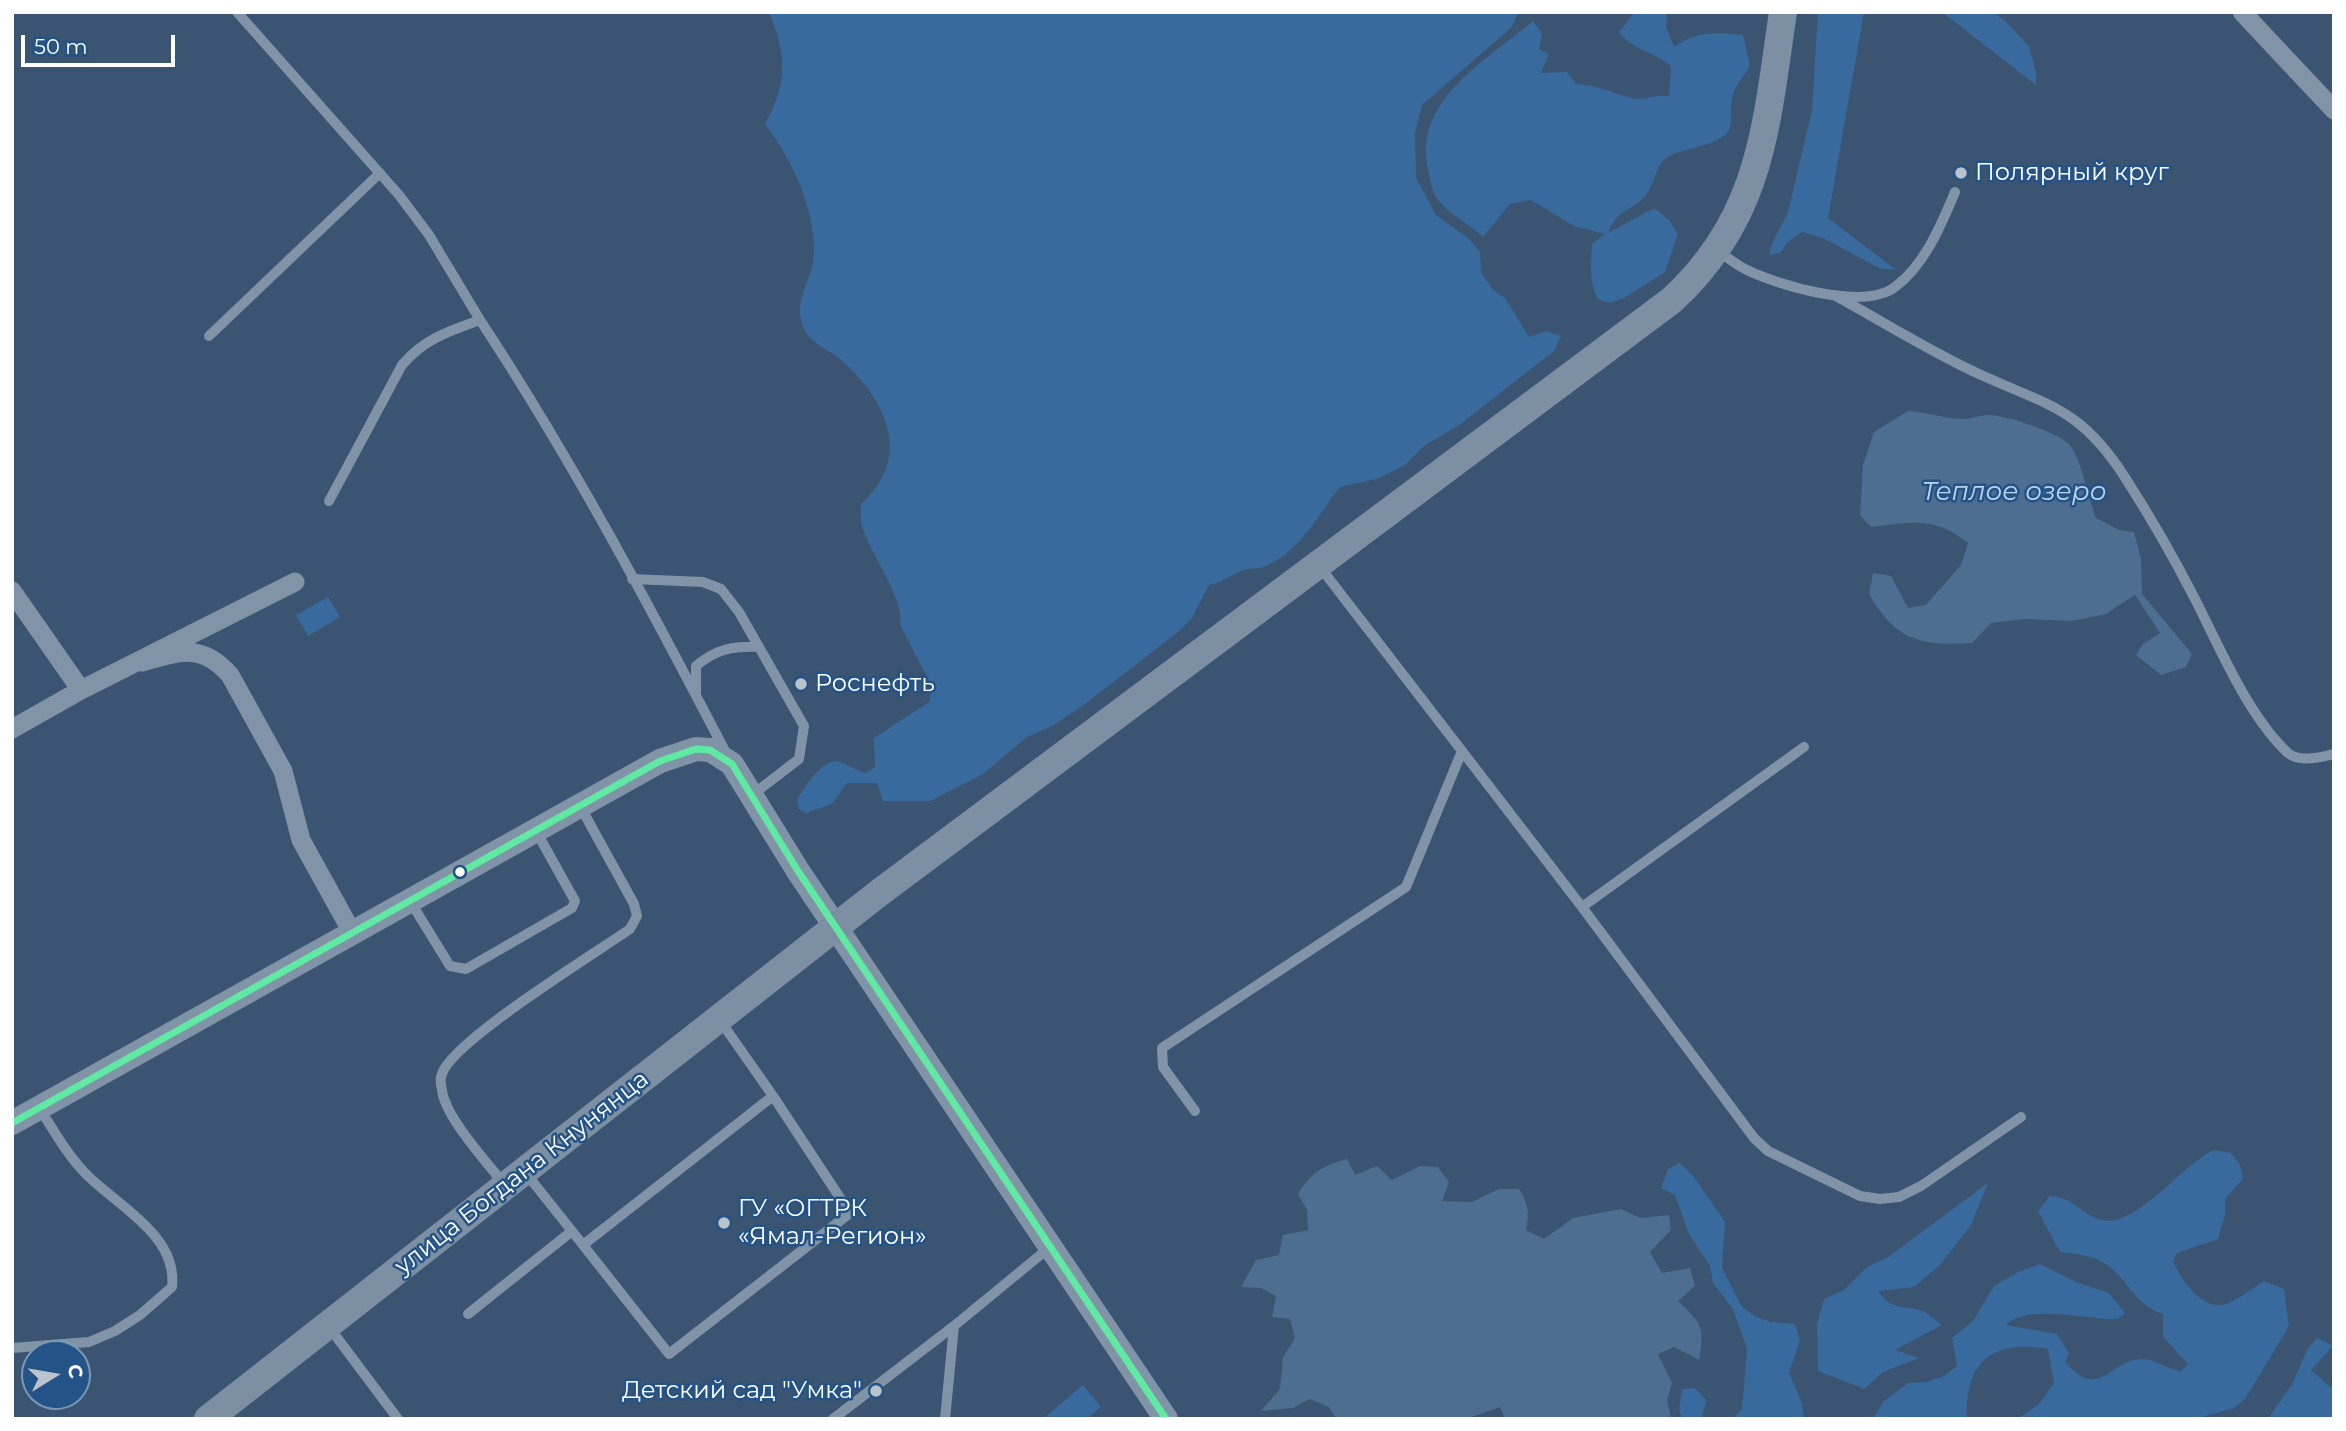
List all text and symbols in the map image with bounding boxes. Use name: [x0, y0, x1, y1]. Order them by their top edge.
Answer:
scale bar: [24, 21, 178, 65]
text: 50 m: [34, 34, 88, 59]
place label: Полярный круг: [1975, 159, 2169, 187]
marker: Полярный круг: [1953, 165, 1969, 181]
water label: Теплое озеро: [1922, 476, 2106, 508]
place label: Роснефть: [815, 670, 935, 698]
marker: Роснефть: [793, 676, 809, 692]
unlabelled marker: [453, 865, 467, 879]
street label: улица Богдана Кнунянца: [389, 1065, 655, 1281]
place label: ГУ «ОГТРК «Ямал-Регион»: [738, 1195, 927, 1251]
marker: ГУ «ОГТРК «Ямал-Регион»: [716, 1215, 732, 1231]
north arrow: [21, 1340, 91, 1410]
text: С: [63, 1362, 88, 1380]
place label: Детский сад "Умка": [622, 1377, 862, 1405]
marker: Детский сад "Умка": [868, 1383, 884, 1399]

